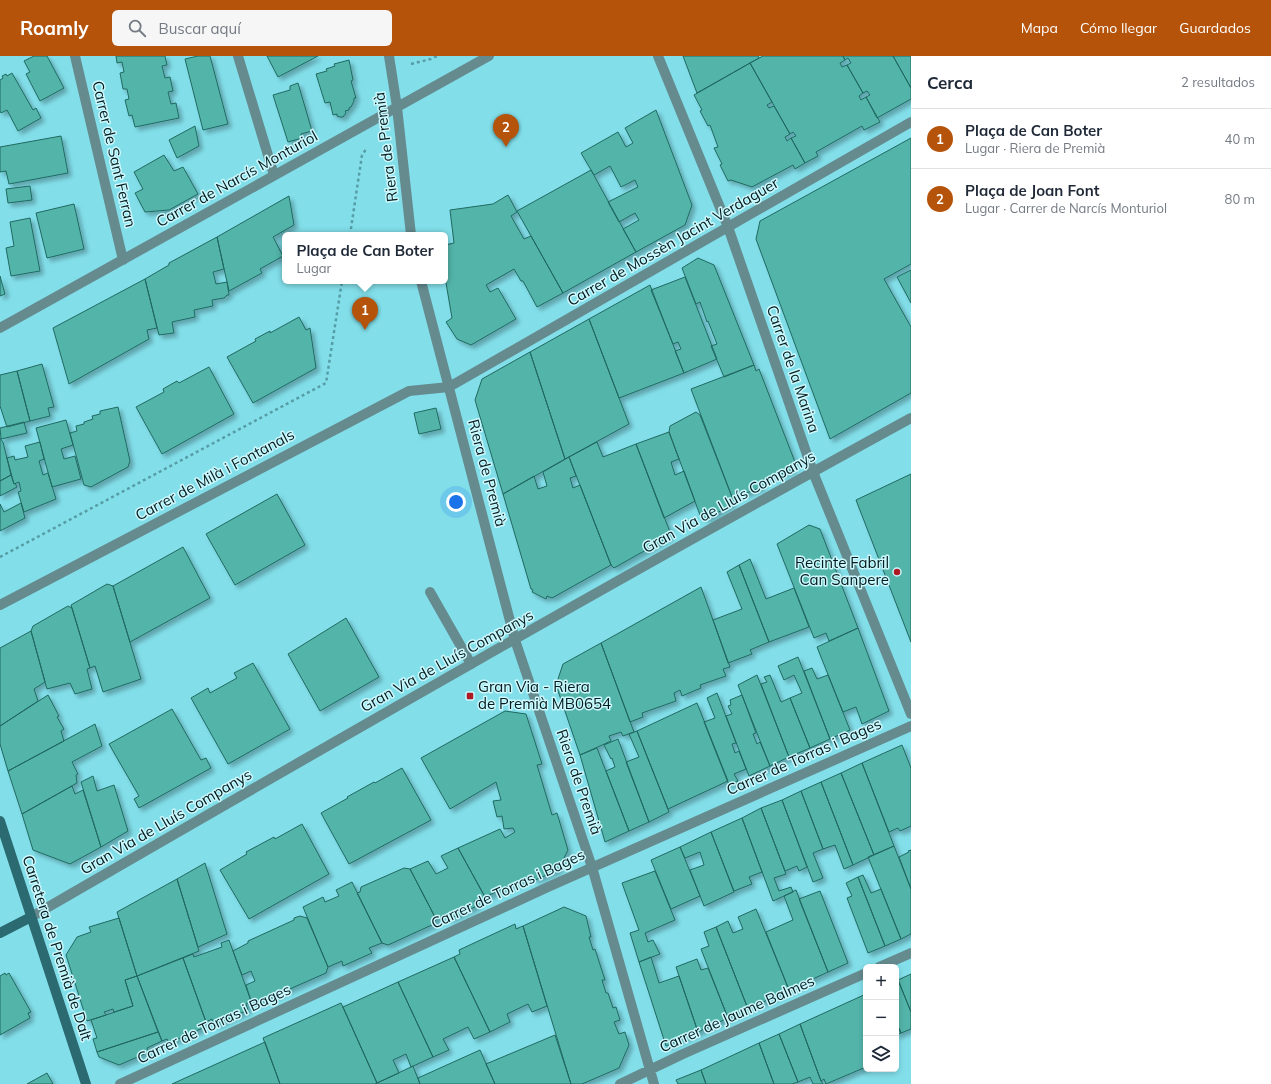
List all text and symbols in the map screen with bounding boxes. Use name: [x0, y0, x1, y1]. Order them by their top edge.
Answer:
search box: [112, 10, 392, 46]
text: Roamly: [20, 16, 88, 40]
icon: search: [126, 17, 148, 39]
text: Buscar aquí: [158, 19, 241, 38]
text: Mapa: [1021, 19, 1058, 37]
text: Cómo llegar: [1080, 19, 1157, 37]
text: Guardados: [1179, 19, 1251, 37]
text: Cerca: [927, 72, 973, 93]
text: 2 resultados: [1181, 74, 1255, 90]
street label: Carrer de Sant Ferran: [88, 79, 141, 229]
street label: Riera de Premià: [369, 91, 402, 203]
pin: 2: [493, 114, 519, 147]
text: Plaça de Can Boter: [965, 121, 1102, 140]
street label: Carrer de Narcís Monturiol: [153, 126, 321, 231]
text: 1: [936, 131, 944, 147]
text: 40 m: [1225, 131, 1255, 147]
text: Lugar · Riera de Premià: [965, 140, 1105, 156]
street label: Carrer de Mossèn Jacint Verdaguer: [564, 173, 782, 310]
text: Plaça de Joan Font: [965, 181, 1099, 200]
text: 2: [936, 191, 944, 207]
text: 80 m: [1225, 191, 1255, 207]
text: Lugar · Carrer de Narcís Monturiol: [965, 200, 1167, 216]
popup: [282, 232, 448, 284]
text: Plaça de Can Boter: [296, 241, 434, 260]
text: Lugar: [296, 260, 331, 276]
pin: 1: [352, 297, 378, 330]
street label: Carrer de la Marina: [763, 303, 824, 435]
street label: Riera de Premià: [464, 417, 511, 529]
street label: Carrer de Milà i Fontanals: [132, 425, 298, 525]
street label: Gran Via de Lluís Companys: [639, 446, 819, 557]
your location: [446, 492, 466, 512]
place label: Recinte Fabril Can Sanpere: [795, 553, 889, 589]
marker: Recinte Fabril Can Sanpere: [892, 567, 902, 577]
street label: Gran Via de Lluís Companys: [357, 605, 537, 716]
place label: Gran Via - Riera de Premià MB0654: [478, 677, 611, 713]
marker: Gran Via - Riera de Premià MB0654: [465, 691, 475, 701]
street label: Carrer de Torras i Bages: [723, 714, 884, 799]
street label: Riera de Premià: [553, 727, 606, 837]
street label: Gran Via de Lluís Companys: [77, 765, 255, 879]
street label: Carrer de Torras i Bages: [428, 845, 588, 933]
street label: Carretera de Premià de Dalt: [19, 853, 96, 1043]
map controls: [863, 964, 899, 1072]
button: +: [863, 964, 899, 1000]
street label: Carrer de Jaume Balmes: [656, 971, 817, 1056]
street label: Carrer de Torras i Bages: [134, 980, 294, 1068]
button: −: [863, 1000, 899, 1036]
button: layers: [863, 1036, 899, 1072]

